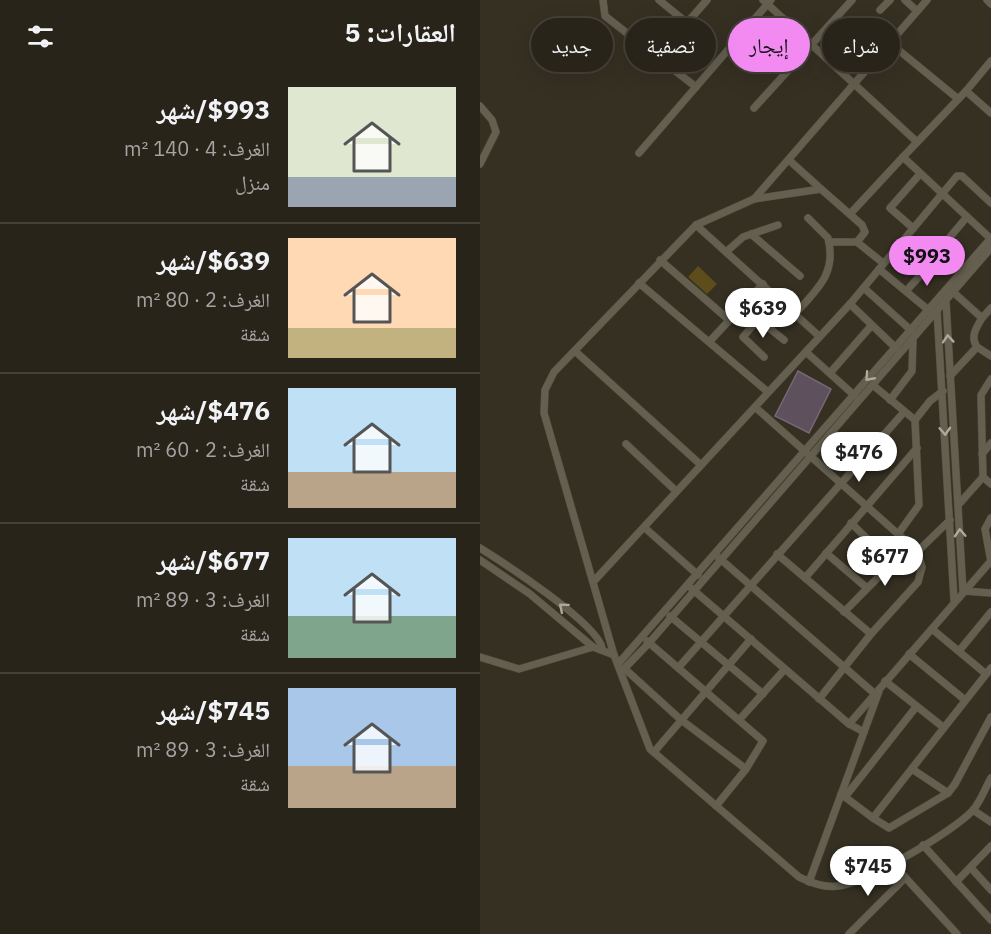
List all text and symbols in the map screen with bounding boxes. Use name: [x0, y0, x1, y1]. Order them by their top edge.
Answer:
text: العقارات: 5: [345, 15, 456, 49]
chip: جديد: [531, 18, 613, 72]
chip: تصفية: [625, 18, 716, 72]
chip: إيجار: [728, 18, 810, 72]
chip: شراء: [822, 18, 900, 72]
icon: filters: [24, 20, 57, 53]
text: $993/شهر: [157, 92, 270, 126]
icon: home: [336, 111, 408, 183]
text: الغرف: 4 · 140 m²: [124, 135, 270, 162]
text: منزل: [235, 169, 270, 196]
pin: $993: [891, 236, 963, 287]
text: $993: [903, 242, 951, 269]
text: $639/شهر: [157, 243, 270, 277]
icon: home: [336, 262, 408, 334]
text: الغرف: 2 · 80 m²: [136, 286, 270, 313]
pin: $639: [727, 288, 799, 339]
text: $639: [739, 294, 787, 321]
text: شقة: [240, 320, 270, 347]
one-way arrow: [942, 334, 955, 343]
one-way arrow: [865, 370, 876, 380]
text: $476/شهر: [157, 393, 270, 427]
icon: home: [336, 412, 408, 484]
one-way arrow: [939, 427, 952, 436]
pin: $476: [823, 432, 895, 483]
text: الغرف: 2 · 60 m²: [136, 436, 270, 463]
text: $476: [835, 438, 883, 465]
text: شقة: [240, 470, 270, 497]
one-way arrow: [954, 529, 967, 538]
pin: $677: [849, 536, 921, 587]
text: $677: [861, 542, 909, 569]
text: $677/شهر: [157, 543, 270, 577]
icon: home: [336, 562, 408, 634]
text: الغرف: 3 · 89 m²: [136, 586, 270, 613]
one-way arrow: [559, 603, 570, 614]
text: شقة: [240, 620, 270, 647]
text: $745/شهر: [157, 693, 270, 727]
icon: home: [336, 712, 408, 784]
text: الغرف: 3 · 89 m²: [136, 736, 270, 763]
text: شقة: [240, 770, 270, 797]
pin: $745: [832, 846, 904, 897]
text: $745: [844, 852, 892, 879]

